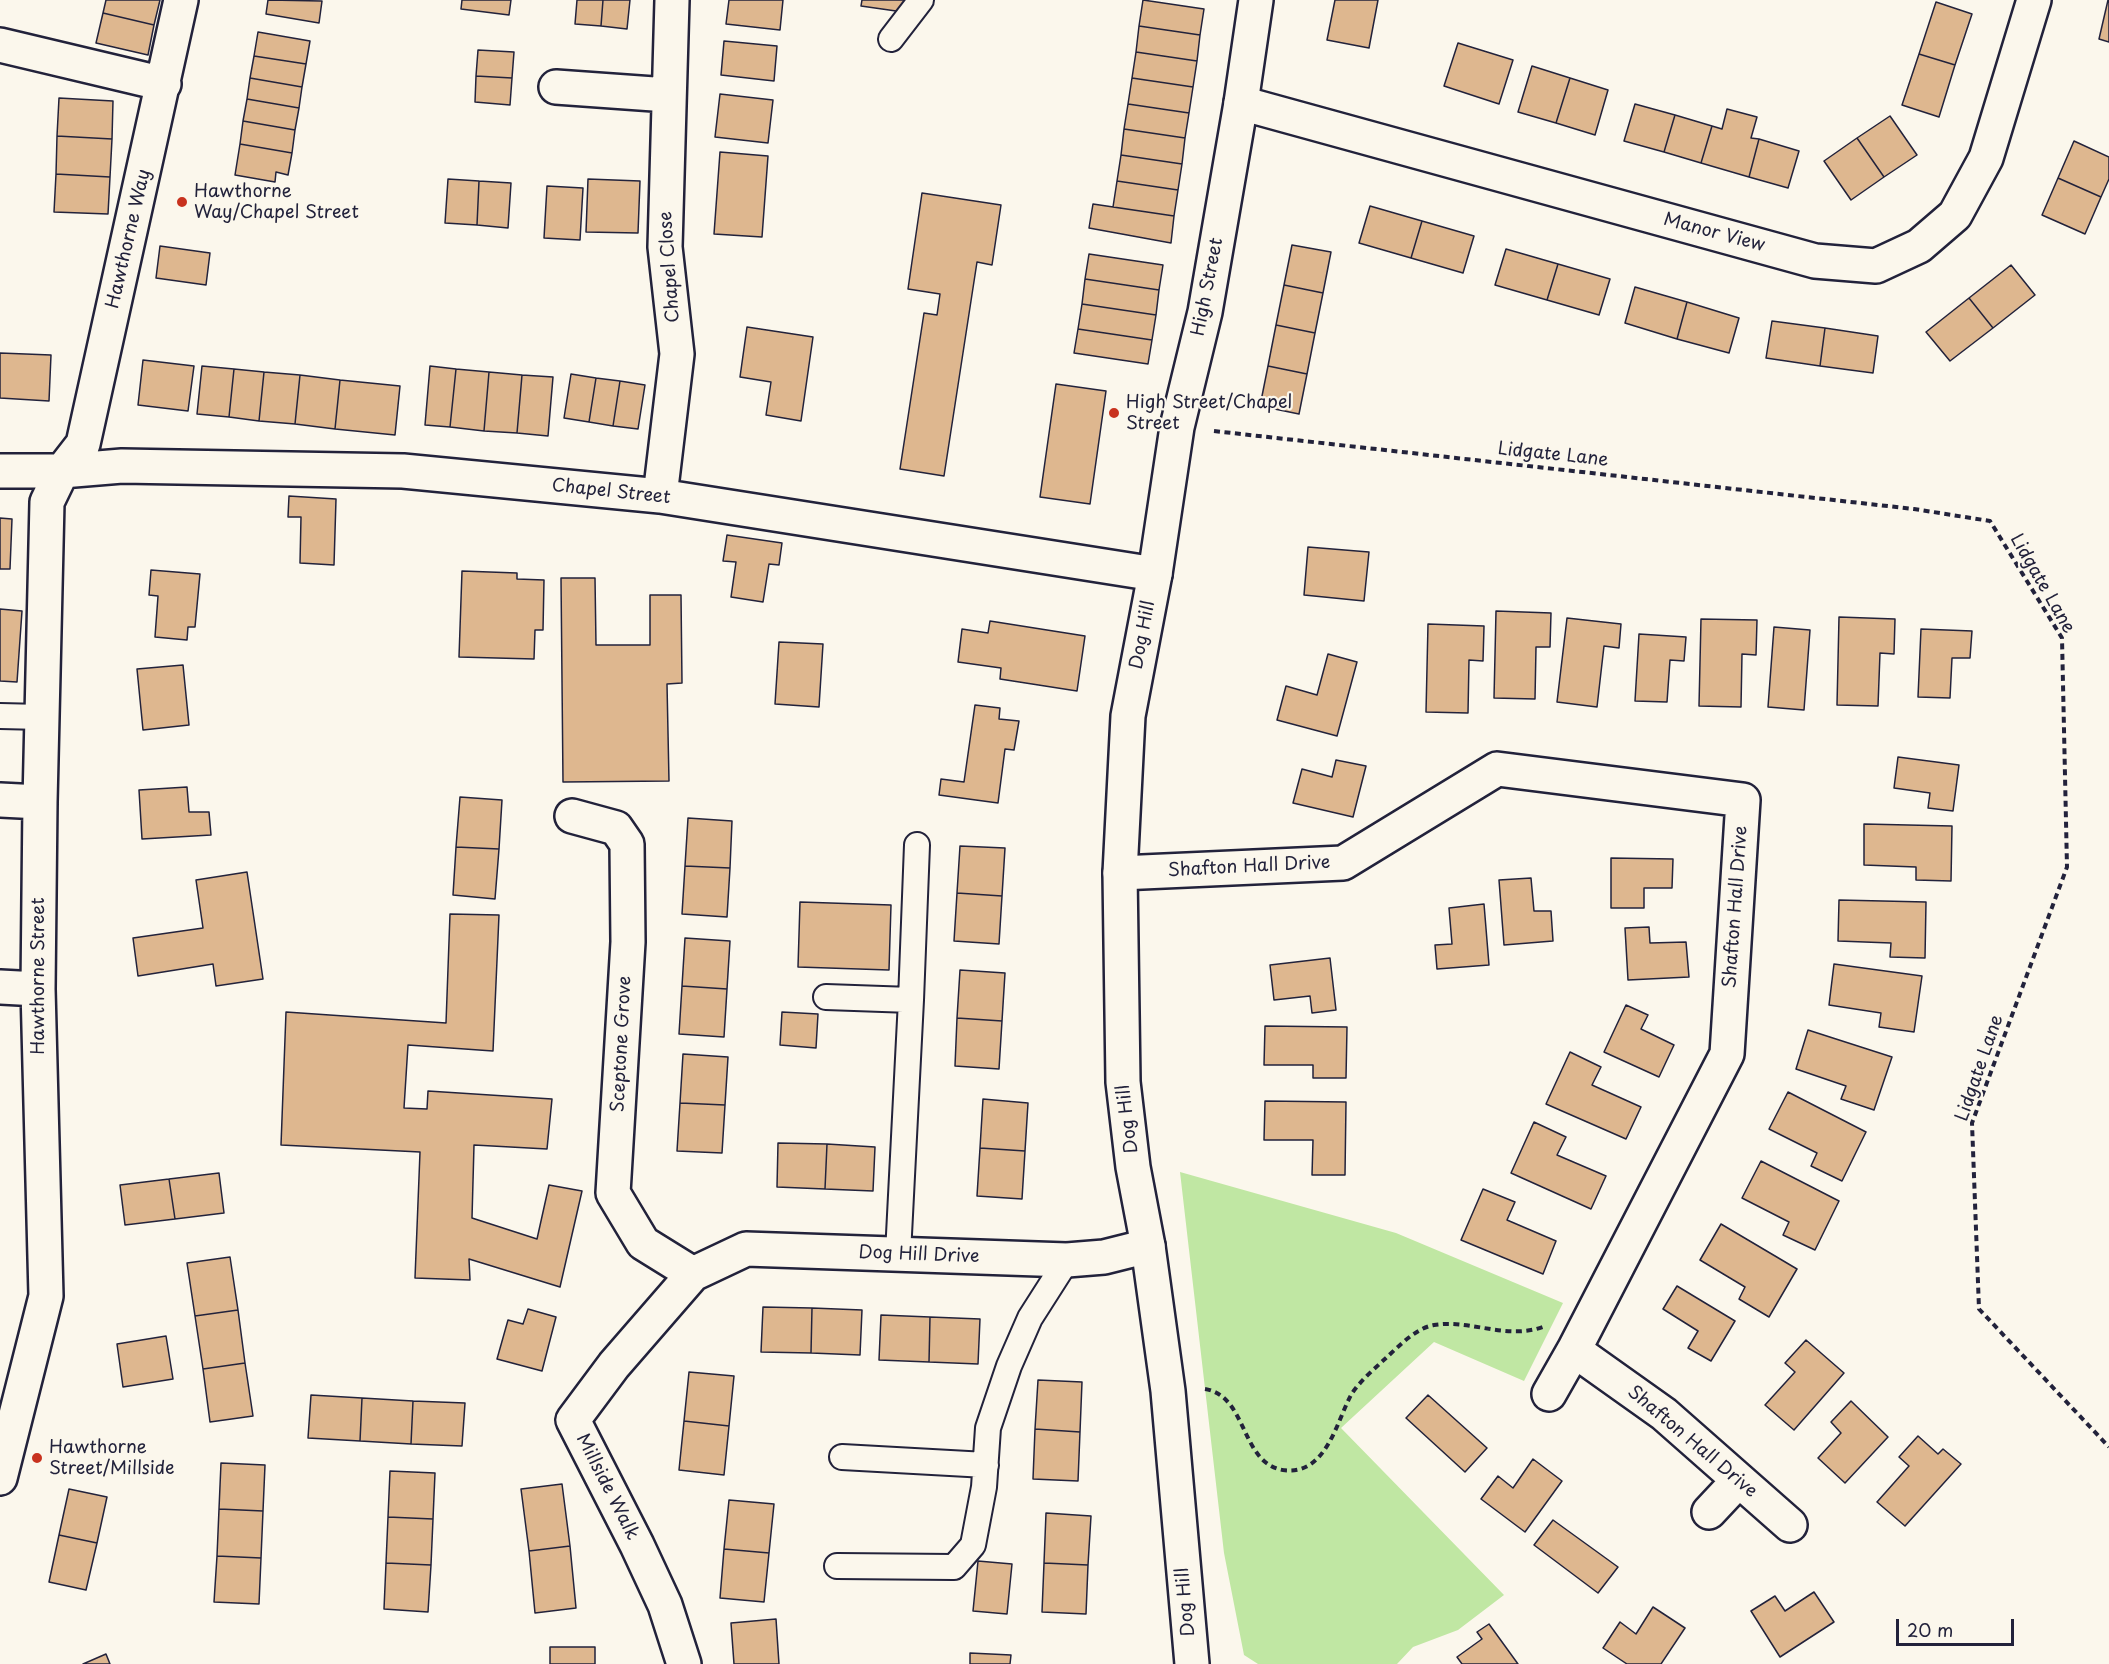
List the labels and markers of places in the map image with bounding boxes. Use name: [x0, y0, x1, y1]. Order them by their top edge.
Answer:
place label: Hawthorne Way/Chapel Street: [194, 181, 359, 224]
marker: Hawthorne Way/Chapel Street: [175, 195, 189, 209]
place label: High Street/Chapel Street: [1126, 392, 1292, 434]
marker: High Street/Chapel Street: [1107, 406, 1121, 420]
place label: Hawthorne Street/Millside: [49, 1437, 175, 1480]
marker: Hawthorne Street/Millside: [30, 1451, 44, 1465]

